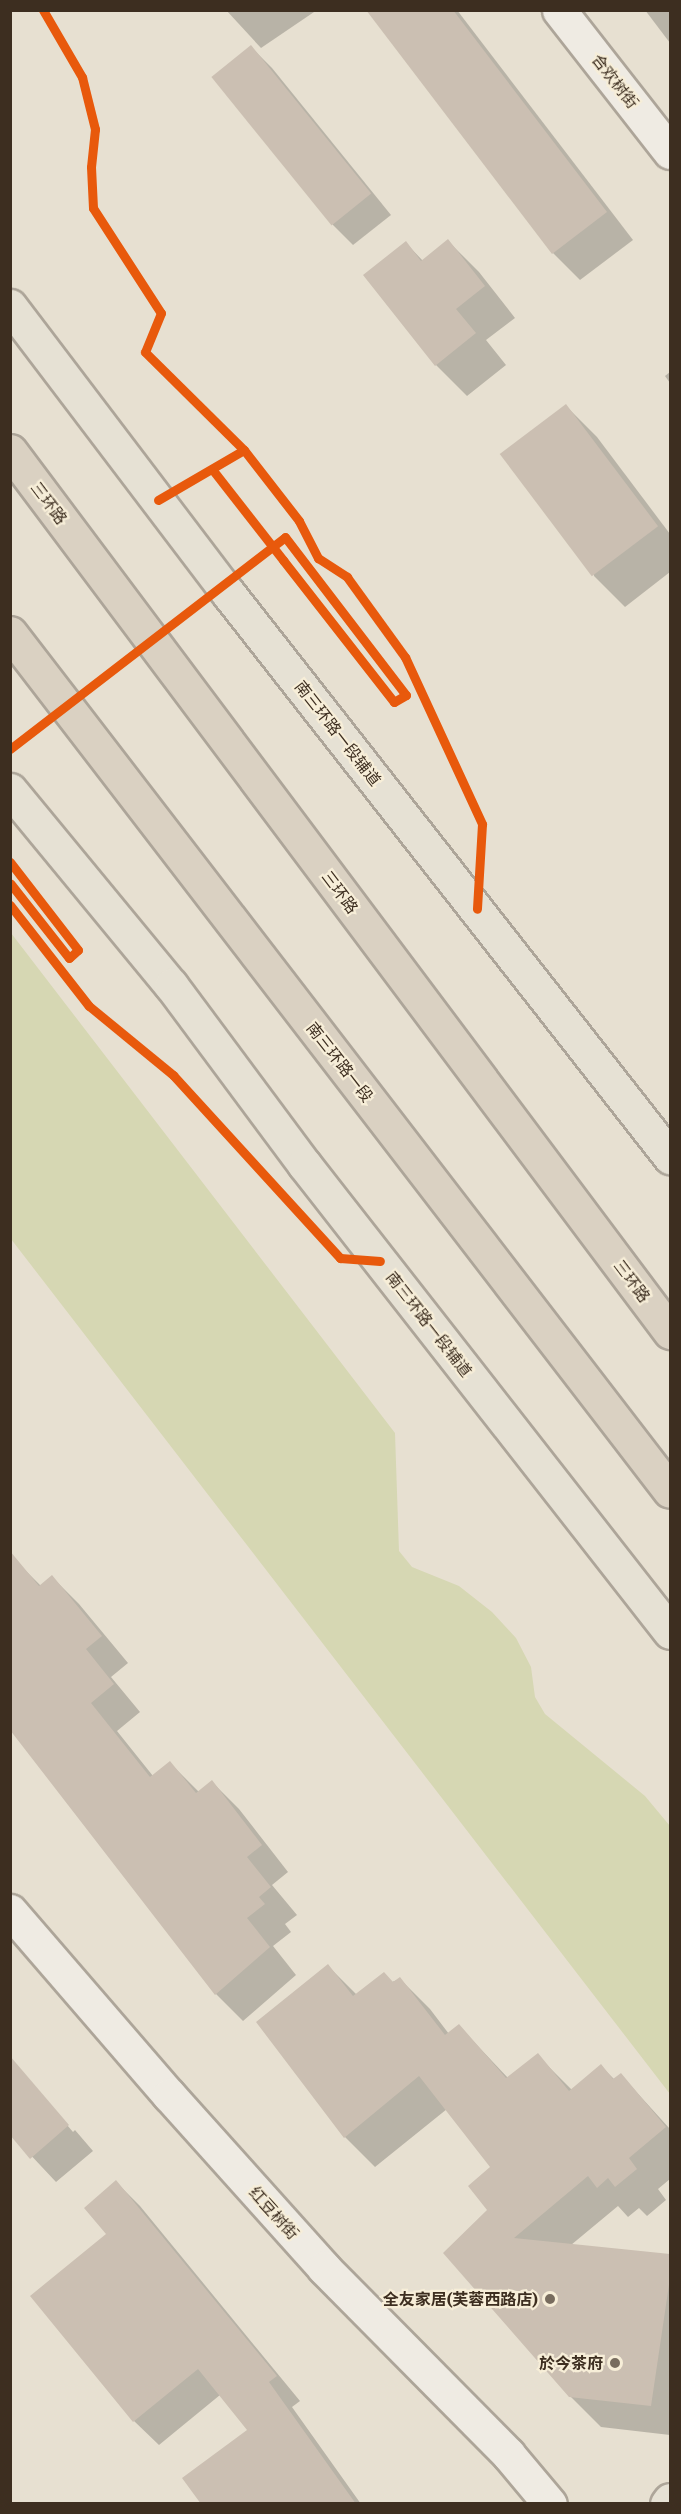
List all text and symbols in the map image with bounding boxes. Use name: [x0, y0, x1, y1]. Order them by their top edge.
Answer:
street label: 合欢树街: [588, 50, 642, 112]
street label: 三环路: [27, 478, 71, 528]
street label: 南三环路一段辅道: [291, 677, 385, 789]
street label: 三环路: [318, 867, 362, 917]
street label: 南三环路一段: [303, 1018, 377, 1106]
street label: 三环路: [610, 1256, 654, 1306]
street label: 南三环路一段辅道: [382, 1268, 476, 1380]
street label: 红豆树街: [245, 2183, 303, 2243]
place label: 全友家居(芙蓉西路店): [383, 2289, 538, 2309]
marker: 全友家居(芙蓉西路店): [543, 2292, 557, 2306]
place label: 於今茶府: [539, 2353, 603, 2373]
marker: 於今茶府: [608, 2356, 622, 2370]

